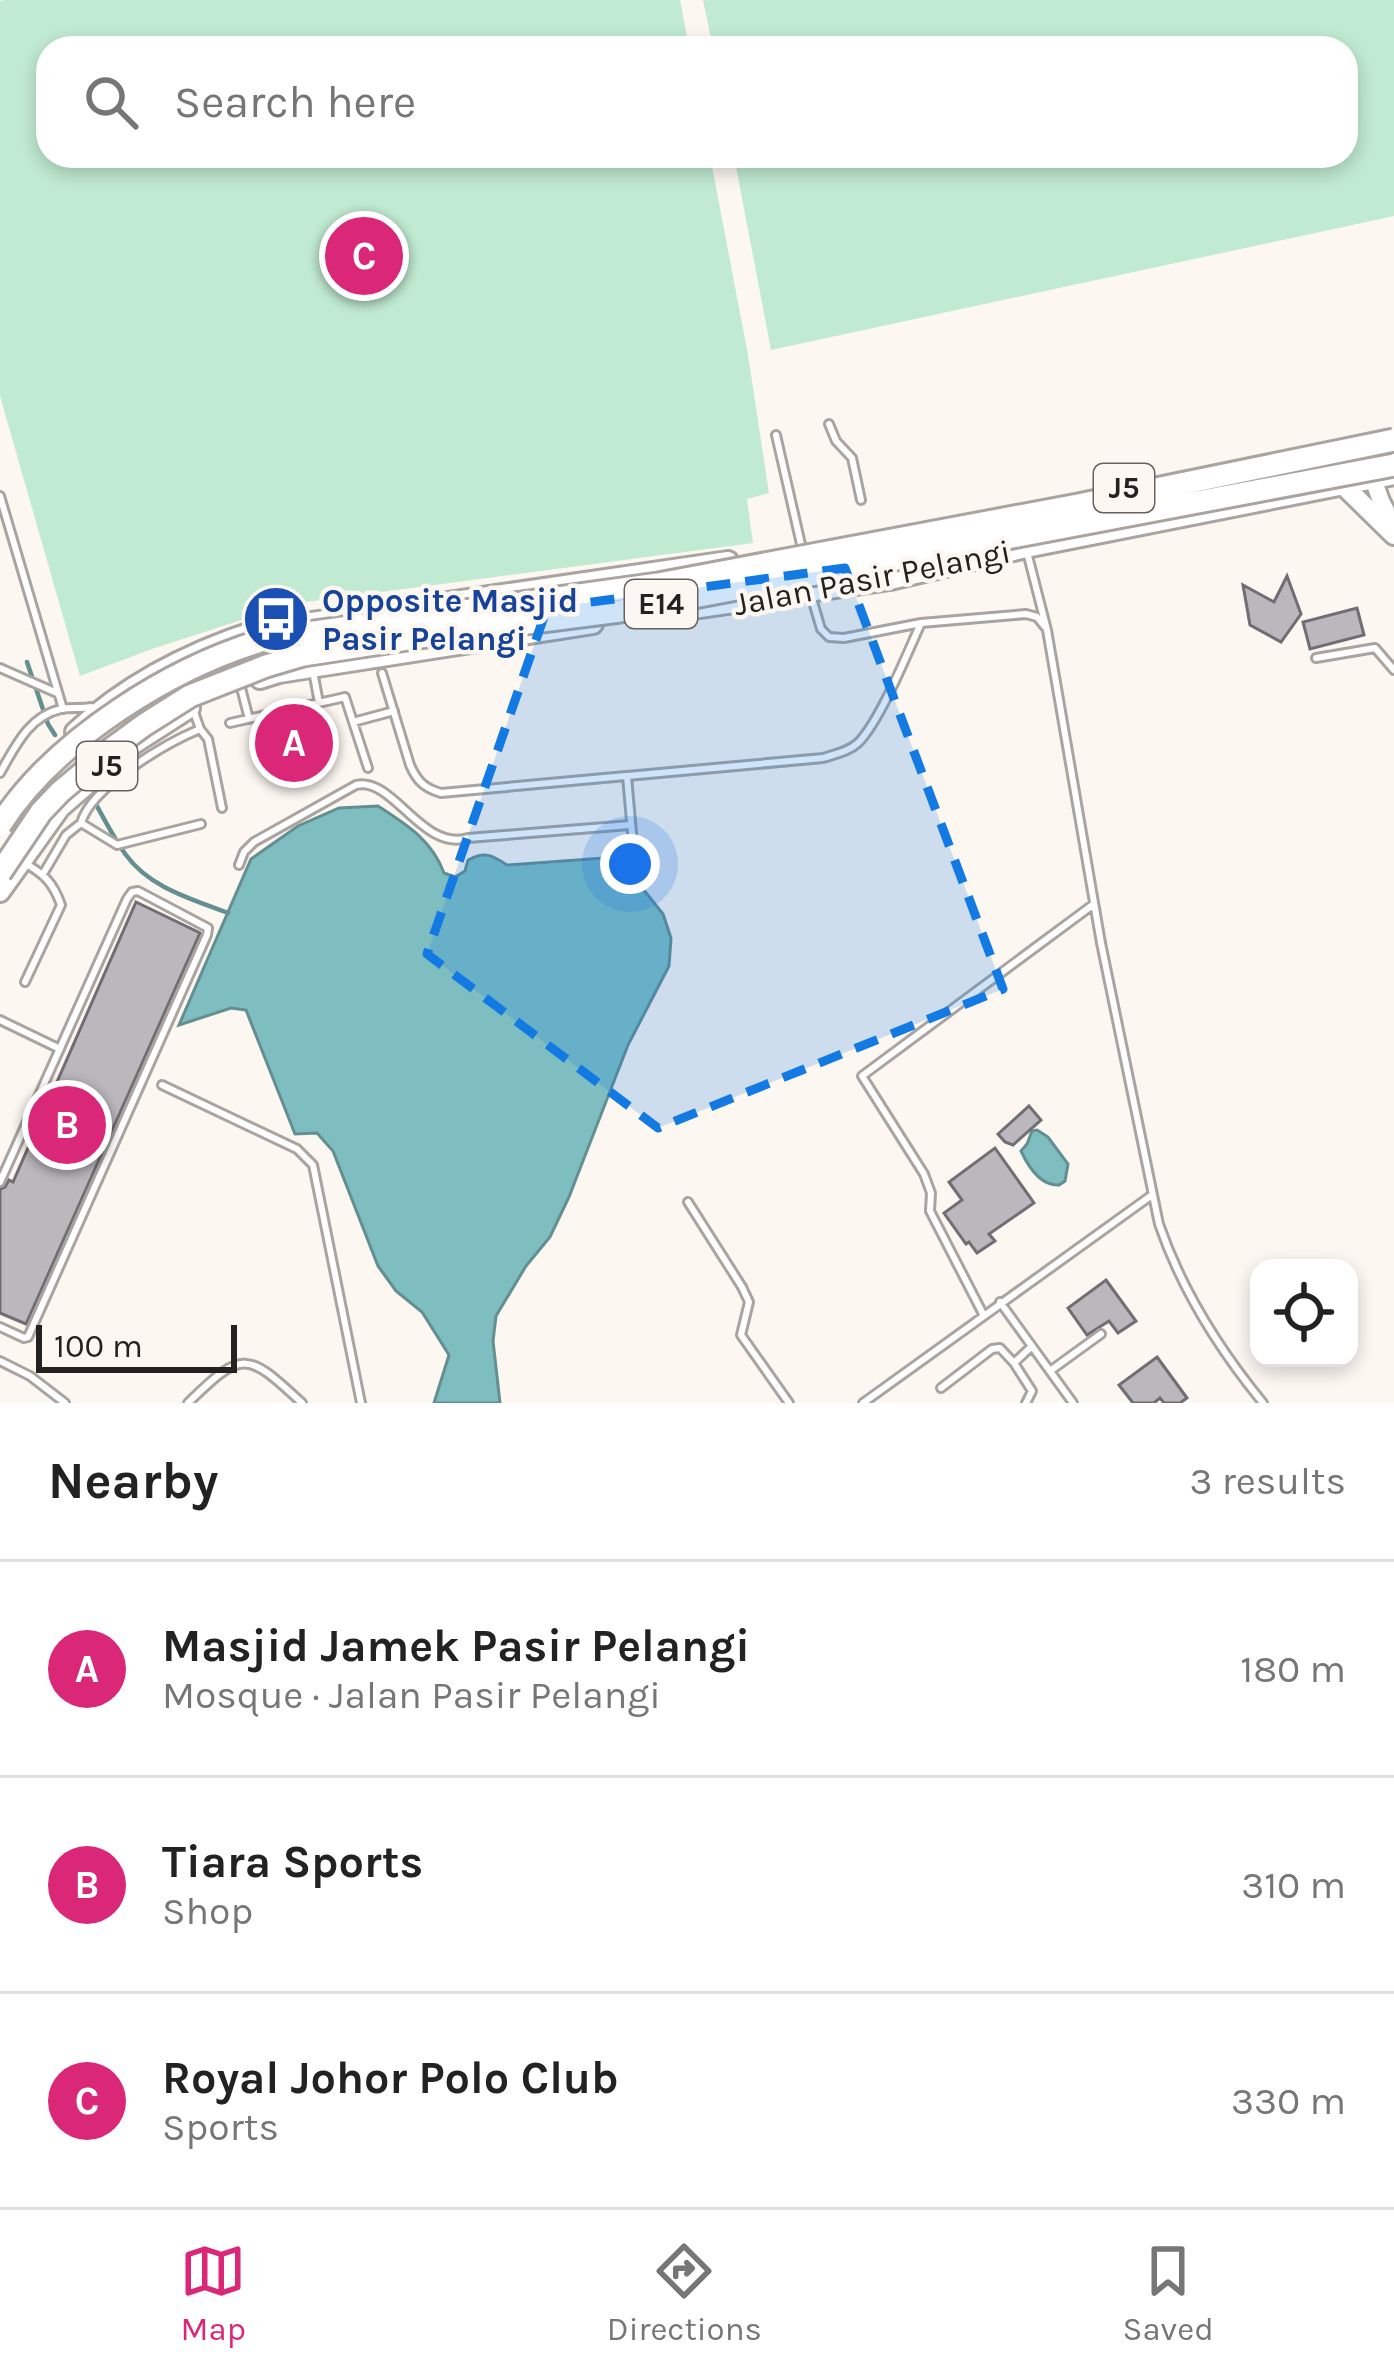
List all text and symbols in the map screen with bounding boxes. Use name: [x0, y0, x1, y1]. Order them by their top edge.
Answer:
search box: [36, 36, 1358, 168]
icon: search: [78, 69, 144, 135]
text: Search here: [174, 76, 416, 128]
pin: C: [325, 211, 403, 301]
road number: J5: [1094, 464, 1154, 512]
street label: Jalan Pasir Pelangi: [731, 533, 1014, 623]
road number: E14: [625, 580, 697, 628]
place label: Opposite Masjid Pasir Pelangi: [322, 582, 578, 658]
bus stop icon: Opposite Masjid Pasir Pelangi: [241, 584, 311, 654]
pin: A: [255, 698, 333, 788]
road number: J5: [77, 742, 137, 790]
your location: [600, 834, 660, 894]
pin: B: [28, 1080, 106, 1170]
map controls: [1250, 1259, 1358, 1367]
button: locate: [1250, 1259, 1358, 1367]
scale bar: [36, 1319, 237, 1372]
text: 100 m: [54, 1327, 143, 1365]
text: Nearby: [48, 1451, 218, 1511]
text: 3 results: [1189, 1458, 1346, 1504]
text: Masjid Jamek Pasir Pelangi: [162, 1620, 750, 1672]
text: A: [75, 1646, 99, 1692]
text: 180 m: [1240, 1646, 1346, 1692]
text: Mosque · Jalan Pasir Pelangi: [162, 1672, 661, 1718]
text: Tiara Sports: [162, 1836, 423, 1888]
text: B: [74, 1862, 100, 1908]
text: 310 m: [1241, 1862, 1346, 1908]
text: Shop: [162, 1888, 253, 1934]
text: Royal Johor Polo Club: [162, 2052, 619, 2104]
text: C: [75, 2078, 99, 2124]
text: 330 m: [1231, 2078, 1346, 2124]
text: Sports: [162, 2104, 279, 2150]
tab: Map: [180, 2238, 246, 2348]
tab: Directions: [607, 2238, 762, 2348]
tab: Saved: [1123, 2238, 1214, 2348]

